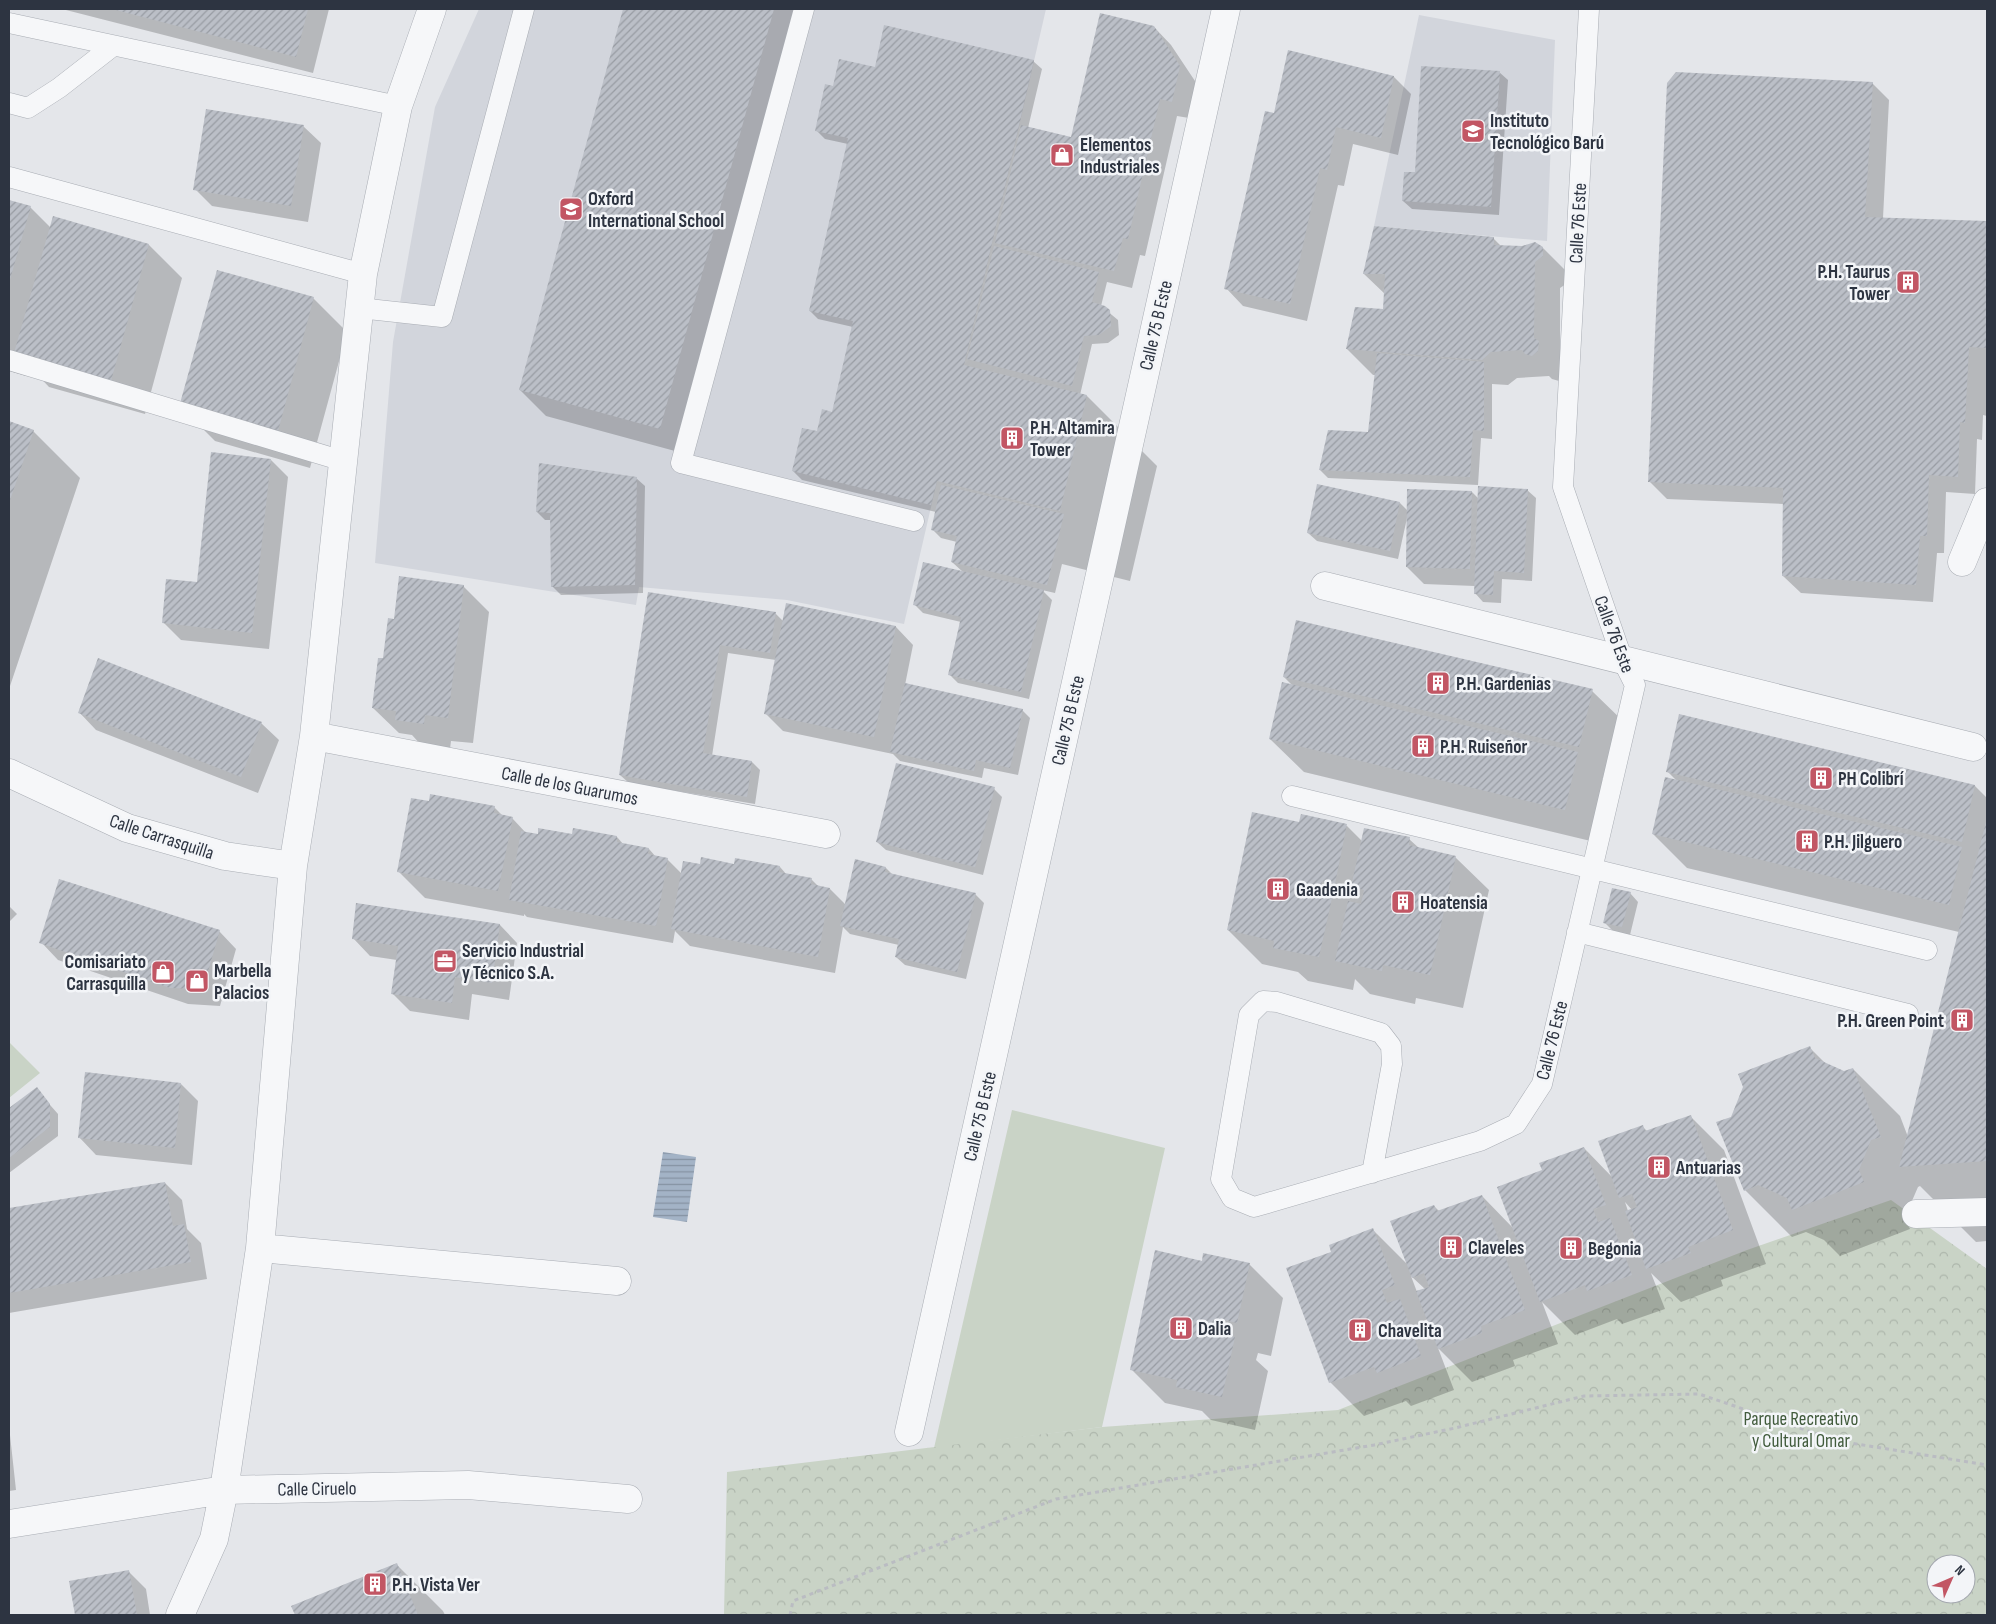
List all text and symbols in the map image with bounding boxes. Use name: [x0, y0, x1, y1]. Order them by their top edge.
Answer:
place label: Instituto Tecnológico Barú: [1490, 110, 1604, 155]
school or university icon: Instituto Tecnológico Barú: [1460, 118, 1486, 144]
place label: Elementos Industriales: [1080, 134, 1160, 179]
shop icon: Elementos Industriales: [1049, 142, 1075, 168]
street label: Calle 76 Este: [1565, 182, 1592, 264]
place label: Oxford International School: [588, 188, 724, 233]
school or university icon: Oxford International School: [558, 196, 584, 222]
place label: P.H. Taurus Tower: [1817, 261, 1890, 306]
building icon: P.H. Taurus Tower: [1895, 269, 1921, 295]
street label: Calle 75 B Este: [1135, 278, 1178, 373]
place label: P.H. Altamira Tower: [1030, 417, 1115, 462]
building icon: P.H. Altamira Tower: [999, 425, 1025, 451]
street label: Calle 76 Este: [1588, 593, 1639, 676]
building icon: P.H. Gardenias: [1425, 670, 1451, 696]
street label: Calle 75 B Este: [1047, 673, 1090, 768]
place label: P.H. Gardenias: [1456, 673, 1551, 696]
building icon: P.H. Ruiseñor: [1410, 733, 1436, 759]
place label: P.H. Ruiseñor: [1440, 736, 1527, 759]
street label: Calle de los Guarumos: [499, 762, 640, 811]
building icon: PH Colibrí: [1808, 765, 1834, 791]
place label: PH Colibrí: [1838, 768, 1904, 791]
street label: Calle Carrasquilla: [106, 810, 217, 865]
building icon: P.H. Jilguero: [1794, 828, 1820, 854]
place label: P.H. Jilguero: [1824, 831, 1902, 854]
building icon: Gaadenia: [1265, 876, 1291, 902]
place label: Gaadenia: [1296, 879, 1358, 902]
building icon: Hoatensia: [1390, 889, 1416, 915]
place label: Hoatensia: [1420, 892, 1488, 915]
place label: Servicio Industrial y Técnico S.A.: [462, 940, 584, 985]
office icon: Servicio Industrial y Técnico S.A.: [432, 948, 458, 974]
place label: Comisariato Carrasquilla: [65, 951, 146, 996]
shop icon: Comisariato Carrasquilla: [150, 959, 176, 985]
place label: Marbella Palacios: [214, 960, 272, 1005]
shop icon: Marbella Palacios: [184, 968, 210, 994]
street label: Calle 76 Este: [1532, 998, 1573, 1082]
building icon: P.H. Green Point: [1949, 1007, 1975, 1033]
place label: P.H. Green Point: [1837, 1010, 1944, 1033]
street label: Calle 75 B Este: [959, 1069, 1002, 1164]
building icon: Antuarias: [1646, 1154, 1672, 1180]
place label: Antuarias: [1675, 1157, 1741, 1180]
building icon: Claveles: [1438, 1234, 1464, 1260]
building icon: Begonia: [1558, 1235, 1584, 1261]
place label: Claveles: [1468, 1237, 1524, 1260]
place label: Begonia: [1588, 1238, 1641, 1261]
building icon: Dalia: [1168, 1315, 1194, 1341]
building icon: Chavelita: [1347, 1317, 1373, 1343]
place label: Dalia: [1198, 1318, 1231, 1341]
place label: Chavelita: [1378, 1320, 1442, 1343]
park label: Parque Recreativo y Cultural Omar: [1744, 1408, 1858, 1453]
street label: Calle Ciruelo: [277, 1477, 357, 1502]
north arrow: [1926, 1554, 1976, 1604]
text: N: [1951, 1562, 1968, 1579]
building icon: P.H. Vista Ver: [362, 1571, 388, 1597]
place label: P.H. Vista Ver: [392, 1574, 480, 1597]

